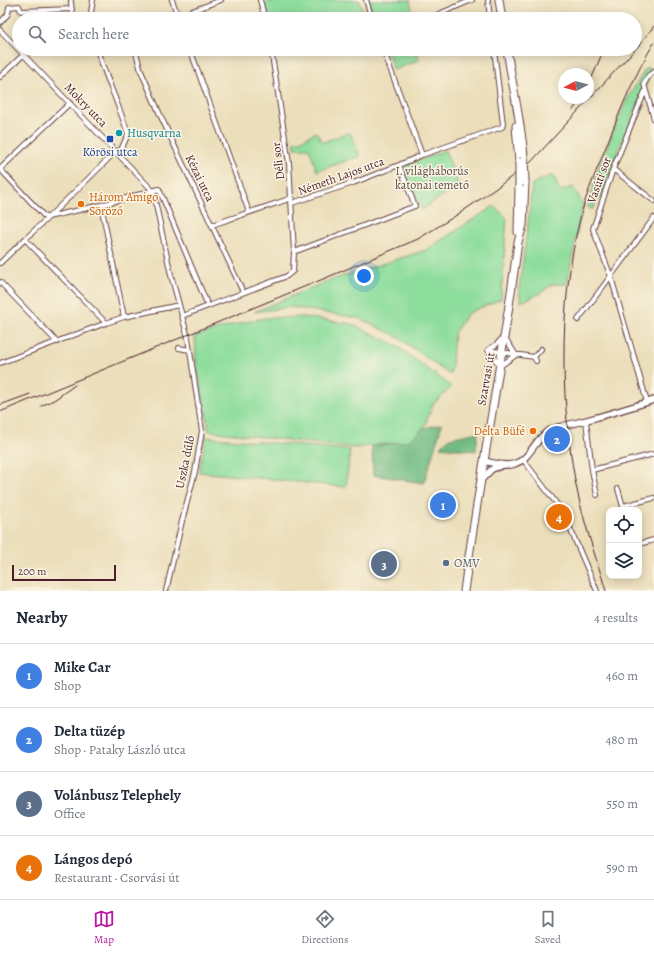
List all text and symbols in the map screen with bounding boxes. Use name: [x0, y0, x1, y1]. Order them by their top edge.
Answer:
search box: [12, 12, 642, 56]
icon: search: [26, 23, 48, 45]
text: Search here: [58, 24, 129, 44]
north arrow: [558, 68, 594, 104]
street label: Mokry utca: [61, 80, 111, 131]
place label: Husqvarna: [127, 125, 181, 141]
marker: Husqvarna: [114, 128, 124, 138]
marker: Körösi utca: [105, 134, 115, 144]
street label: Déli sor: [268, 141, 288, 181]
place label: Körösi utca: [82, 144, 138, 160]
street label: Kézai utca: [182, 152, 218, 205]
street label: Németh Lajos utca: [296, 153, 387, 199]
street label: Vasúti sor: [583, 154, 615, 206]
park label: I. világháborús katonai temető: [395, 163, 469, 193]
place label: Három Amigo Söröző: [89, 189, 158, 219]
marker: Három Amigo Söröző: [76, 199, 86, 209]
your location: [354, 266, 374, 286]
street label: Szarvasi út: [473, 351, 499, 407]
place label: Delta Büfé: [474, 423, 525, 439]
pin: 2: [544, 424, 570, 454]
marker: Delta Büfé: [528, 426, 538, 436]
street label: Uszka dűlő: [172, 434, 198, 490]
pin: 1: [430, 490, 456, 520]
pin: 4: [546, 502, 572, 532]
map controls: [606, 507, 642, 579]
button: locate: [606, 507, 642, 543]
button: layers: [606, 543, 642, 579]
pin: 3: [371, 549, 397, 579]
place label: OMV: [454, 555, 480, 571]
marker: OMV: [441, 558, 451, 568]
scale bar: [12, 563, 116, 582]
text: 200 m: [18, 564, 46, 579]
text: Nearby: [16, 606, 67, 629]
text: 4 results: [594, 609, 638, 626]
text: Mike Car: [54, 657, 111, 677]
text: 1: [27, 667, 31, 684]
text: 460 m: [606, 667, 638, 684]
text: Shop: [54, 677, 81, 694]
text: Delta tüzép: [54, 721, 125, 741]
text: 2: [26, 731, 32, 748]
text: 480 m: [605, 731, 638, 748]
text: Shop · Pataky László utca: [54, 741, 186, 758]
text: Volánbusz Telephely: [54, 785, 181, 805]
text: 3: [26, 795, 32, 812]
text: 550 m: [607, 795, 638, 812]
text: Office: [54, 805, 86, 822]
text: Lángos depó: [54, 849, 132, 869]
text: 4: [26, 859, 32, 876]
text: 590 m: [606, 859, 638, 876]
text: Restaurant · Csorvási út: [54, 869, 179, 886]
tab: Map: [93, 908, 115, 947]
tab: Directions: [301, 908, 349, 947]
tab: Saved: [535, 908, 561, 947]

